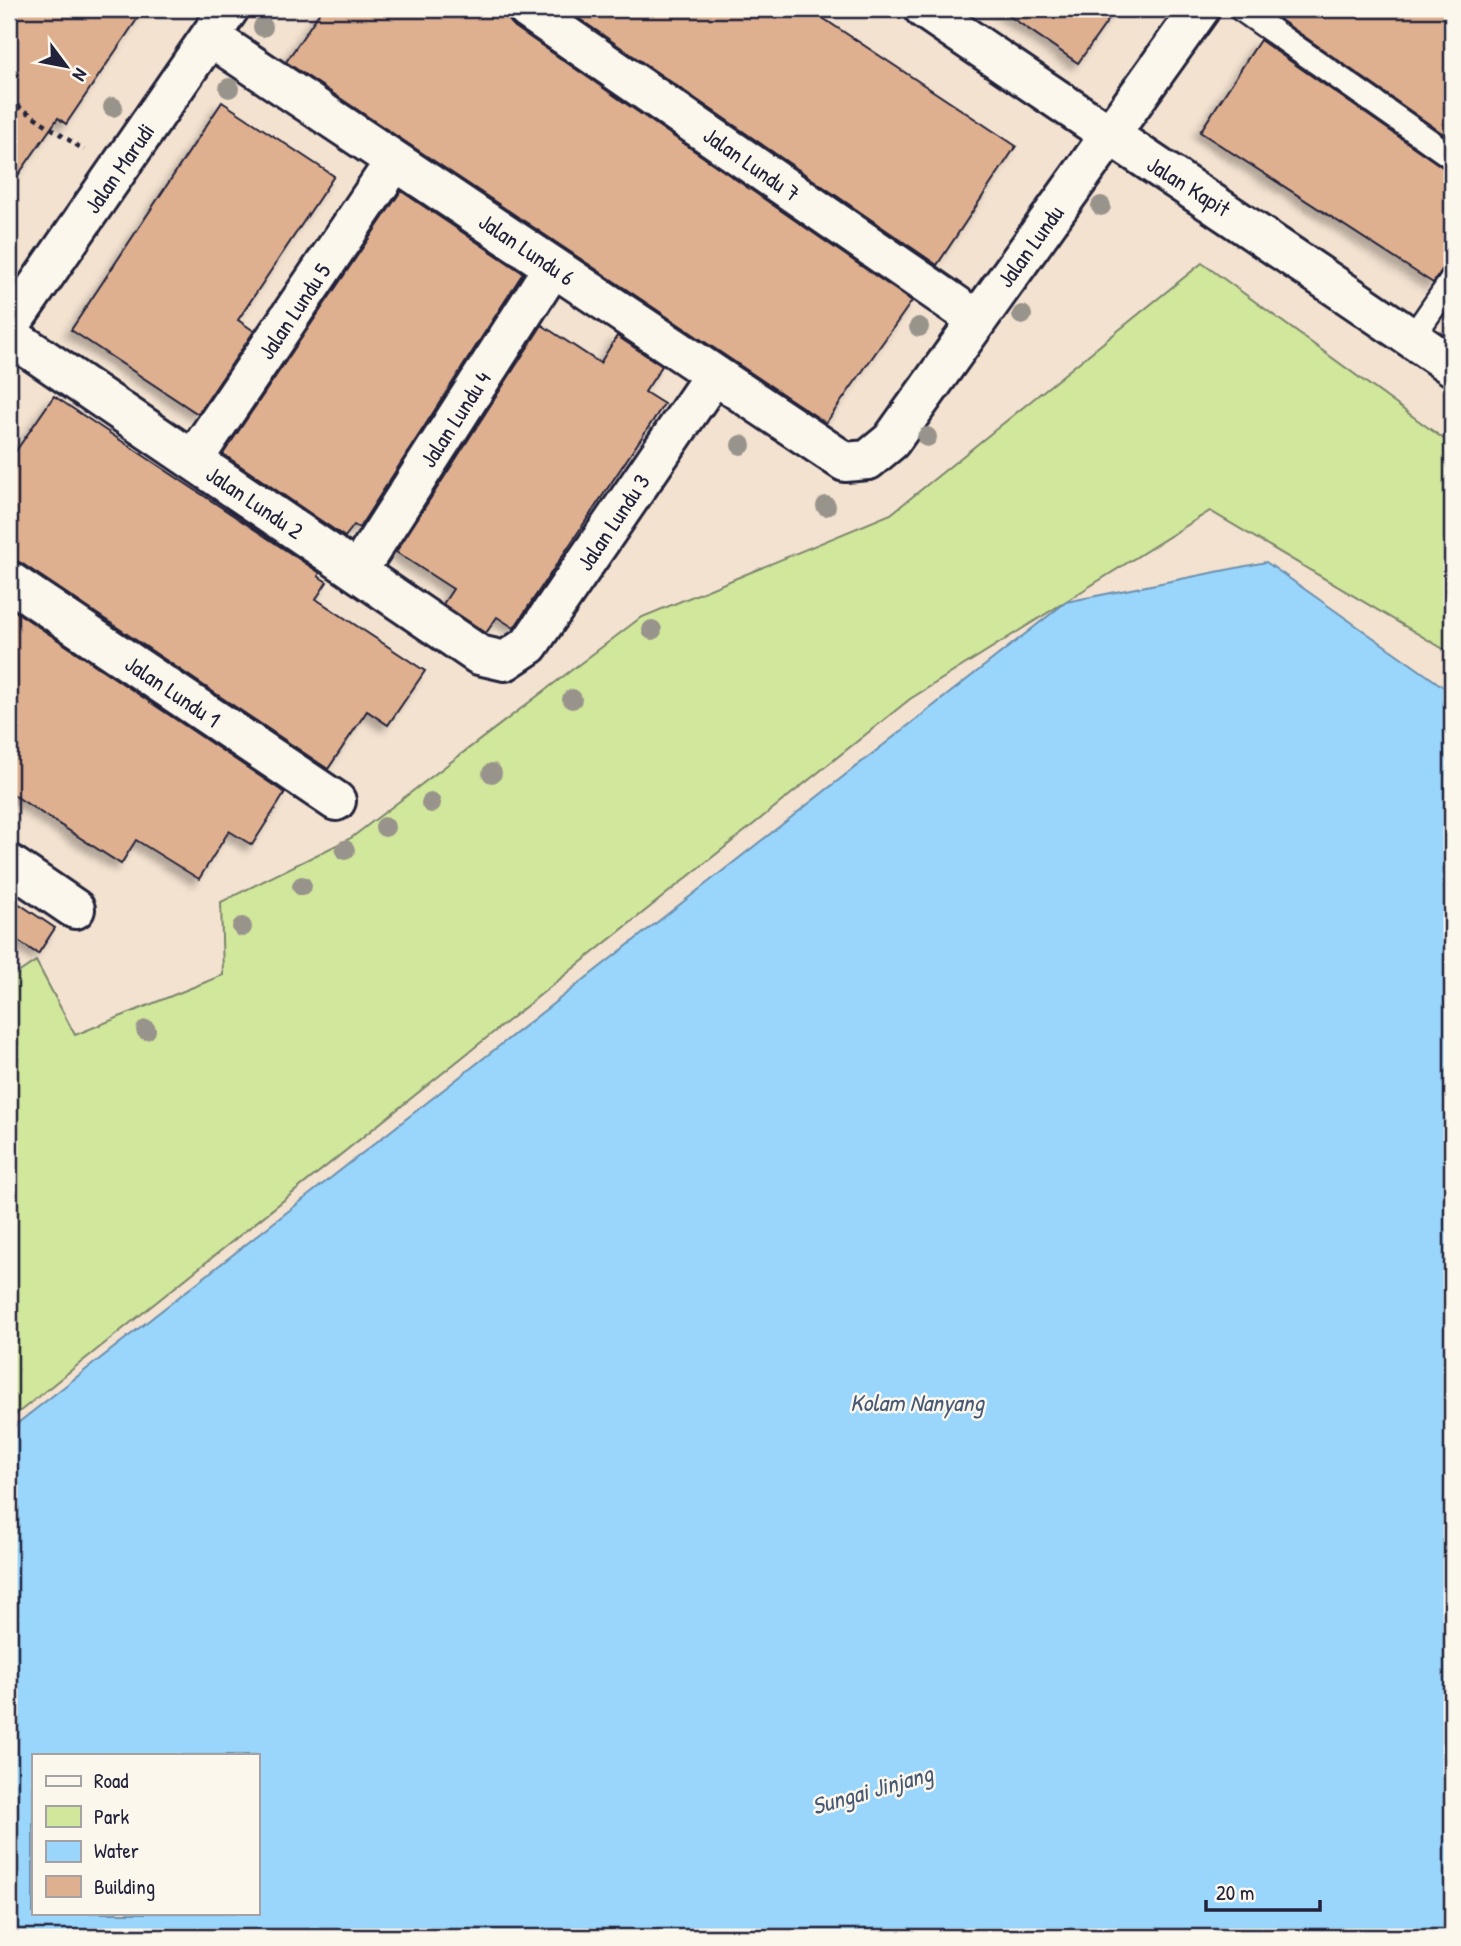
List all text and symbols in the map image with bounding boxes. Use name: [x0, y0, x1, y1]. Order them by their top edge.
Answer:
north arrow: [32, 32, 102, 102]
text: N: [67, 64, 94, 86]
street label: Jalan Marudi: [77, 117, 161, 219]
street label: Jalan Lundu 7: [698, 119, 806, 209]
street label: Jalan Kapit: [1142, 148, 1237, 224]
street label: Jalan Lundu: [990, 199, 1070, 293]
street label: Jalan Lundu 6: [473, 206, 581, 292]
street label: Jalan Lundu 5: [250, 257, 338, 365]
street label: Jalan Lundu 4: [412, 365, 498, 473]
street label: Jalan Lundu 2: [200, 458, 310, 546]
street label: Jalan Lundu 3: [569, 468, 657, 576]
street label: Jalan Lundu 1: [119, 648, 227, 734]
water label: Kolam Nanyang: [850, 1386, 985, 1419]
legend: [32, 1754, 259, 1914]
water label: Sungai Jinjang: [808, 1756, 938, 1822]
text: Road: [94, 1766, 128, 1795]
text: Park: [94, 1802, 129, 1831]
text: Water: [94, 1836, 139, 1865]
scale bar: [1206, 1869, 1319, 1913]
text: Building: [94, 1872, 155, 1901]
text: 20 m: [1216, 1878, 1254, 1907]

